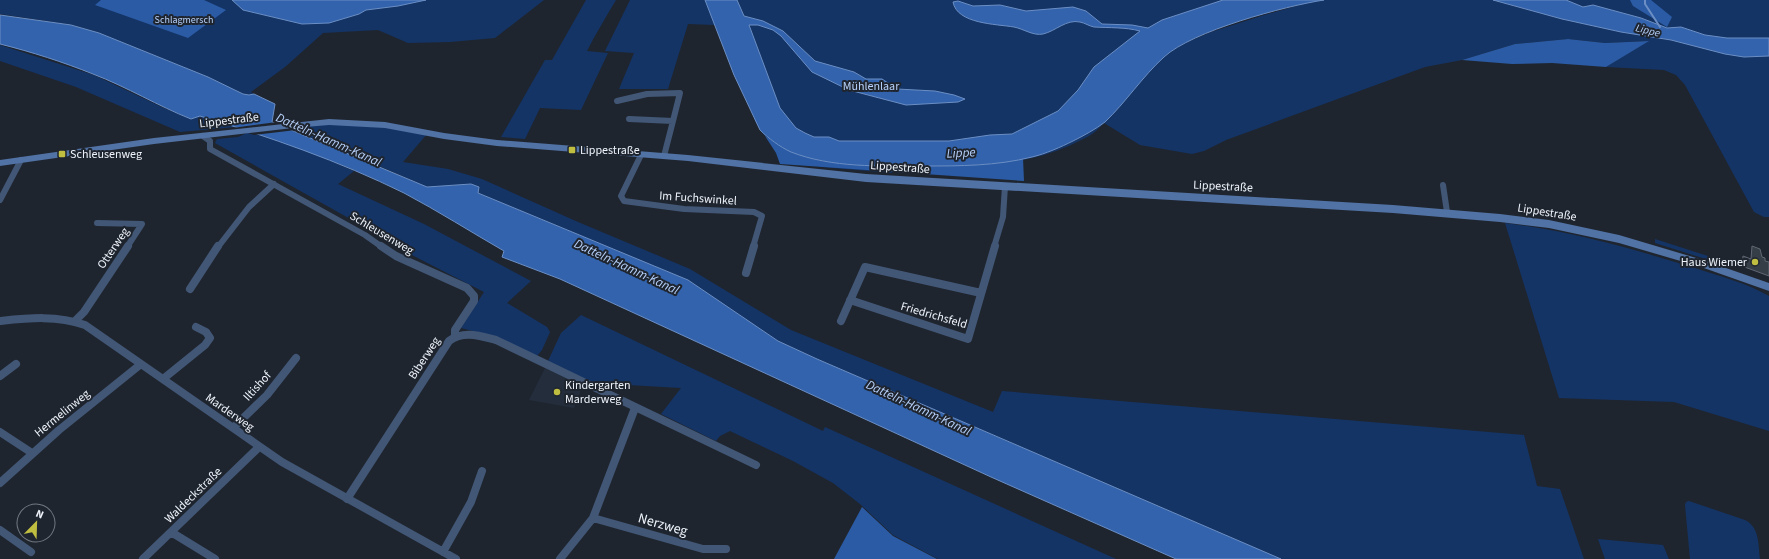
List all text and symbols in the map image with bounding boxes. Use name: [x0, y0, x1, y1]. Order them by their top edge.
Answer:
park label: Schlagmersch: [155, 13, 213, 27]
water label: Lippe: [1634, 20, 1662, 41]
park label: Mühlenlaar: [843, 78, 900, 95]
street label: Lippestraße: [198, 108, 260, 133]
water label: Datteln-Hamm-Kanal: [273, 109, 385, 172]
place label: Lippestraße: [580, 142, 640, 159]
water label: Lippe: [946, 143, 976, 163]
marker: Lippestraße: [567, 145, 577, 155]
place label: Schleusenweg: [70, 146, 142, 163]
marker: Schleusenweg: [57, 149, 67, 159]
street label: Lippestraße: [870, 157, 930, 178]
street label: Lippestraße: [1193, 176, 1253, 197]
street label: Im Fuchswinkel: [659, 187, 737, 210]
street label: Lippestraße: [1516, 199, 1578, 226]
street label: Schleusenweg: [347, 208, 417, 259]
street label: Otterweg: [93, 224, 133, 272]
water label: Datteln-Hamm-Kanal: [571, 235, 683, 299]
place label: Haus Wiemer: [1681, 254, 1748, 271]
marker: Haus Wiemer: [1750, 257, 1760, 267]
street label: Friedrichsfeld: [899, 298, 969, 333]
street label: Biberweg: [404, 334, 444, 383]
street label: Iltishof: [239, 367, 276, 405]
water label: Datteln-Hamm-Kanal: [863, 376, 975, 440]
place label: Kindergarten Marderweg: [565, 377, 631, 408]
street label: Hermelinweg: [31, 386, 94, 441]
marker: Kindergarten Marderweg: [552, 387, 562, 397]
street label: Marderweg: [202, 389, 258, 436]
street label: Waldeckstraße: [161, 464, 226, 527]
north arrow: [16, 503, 56, 543]
text: N: [33, 506, 46, 523]
street label: Nerzweg: [636, 508, 690, 542]

